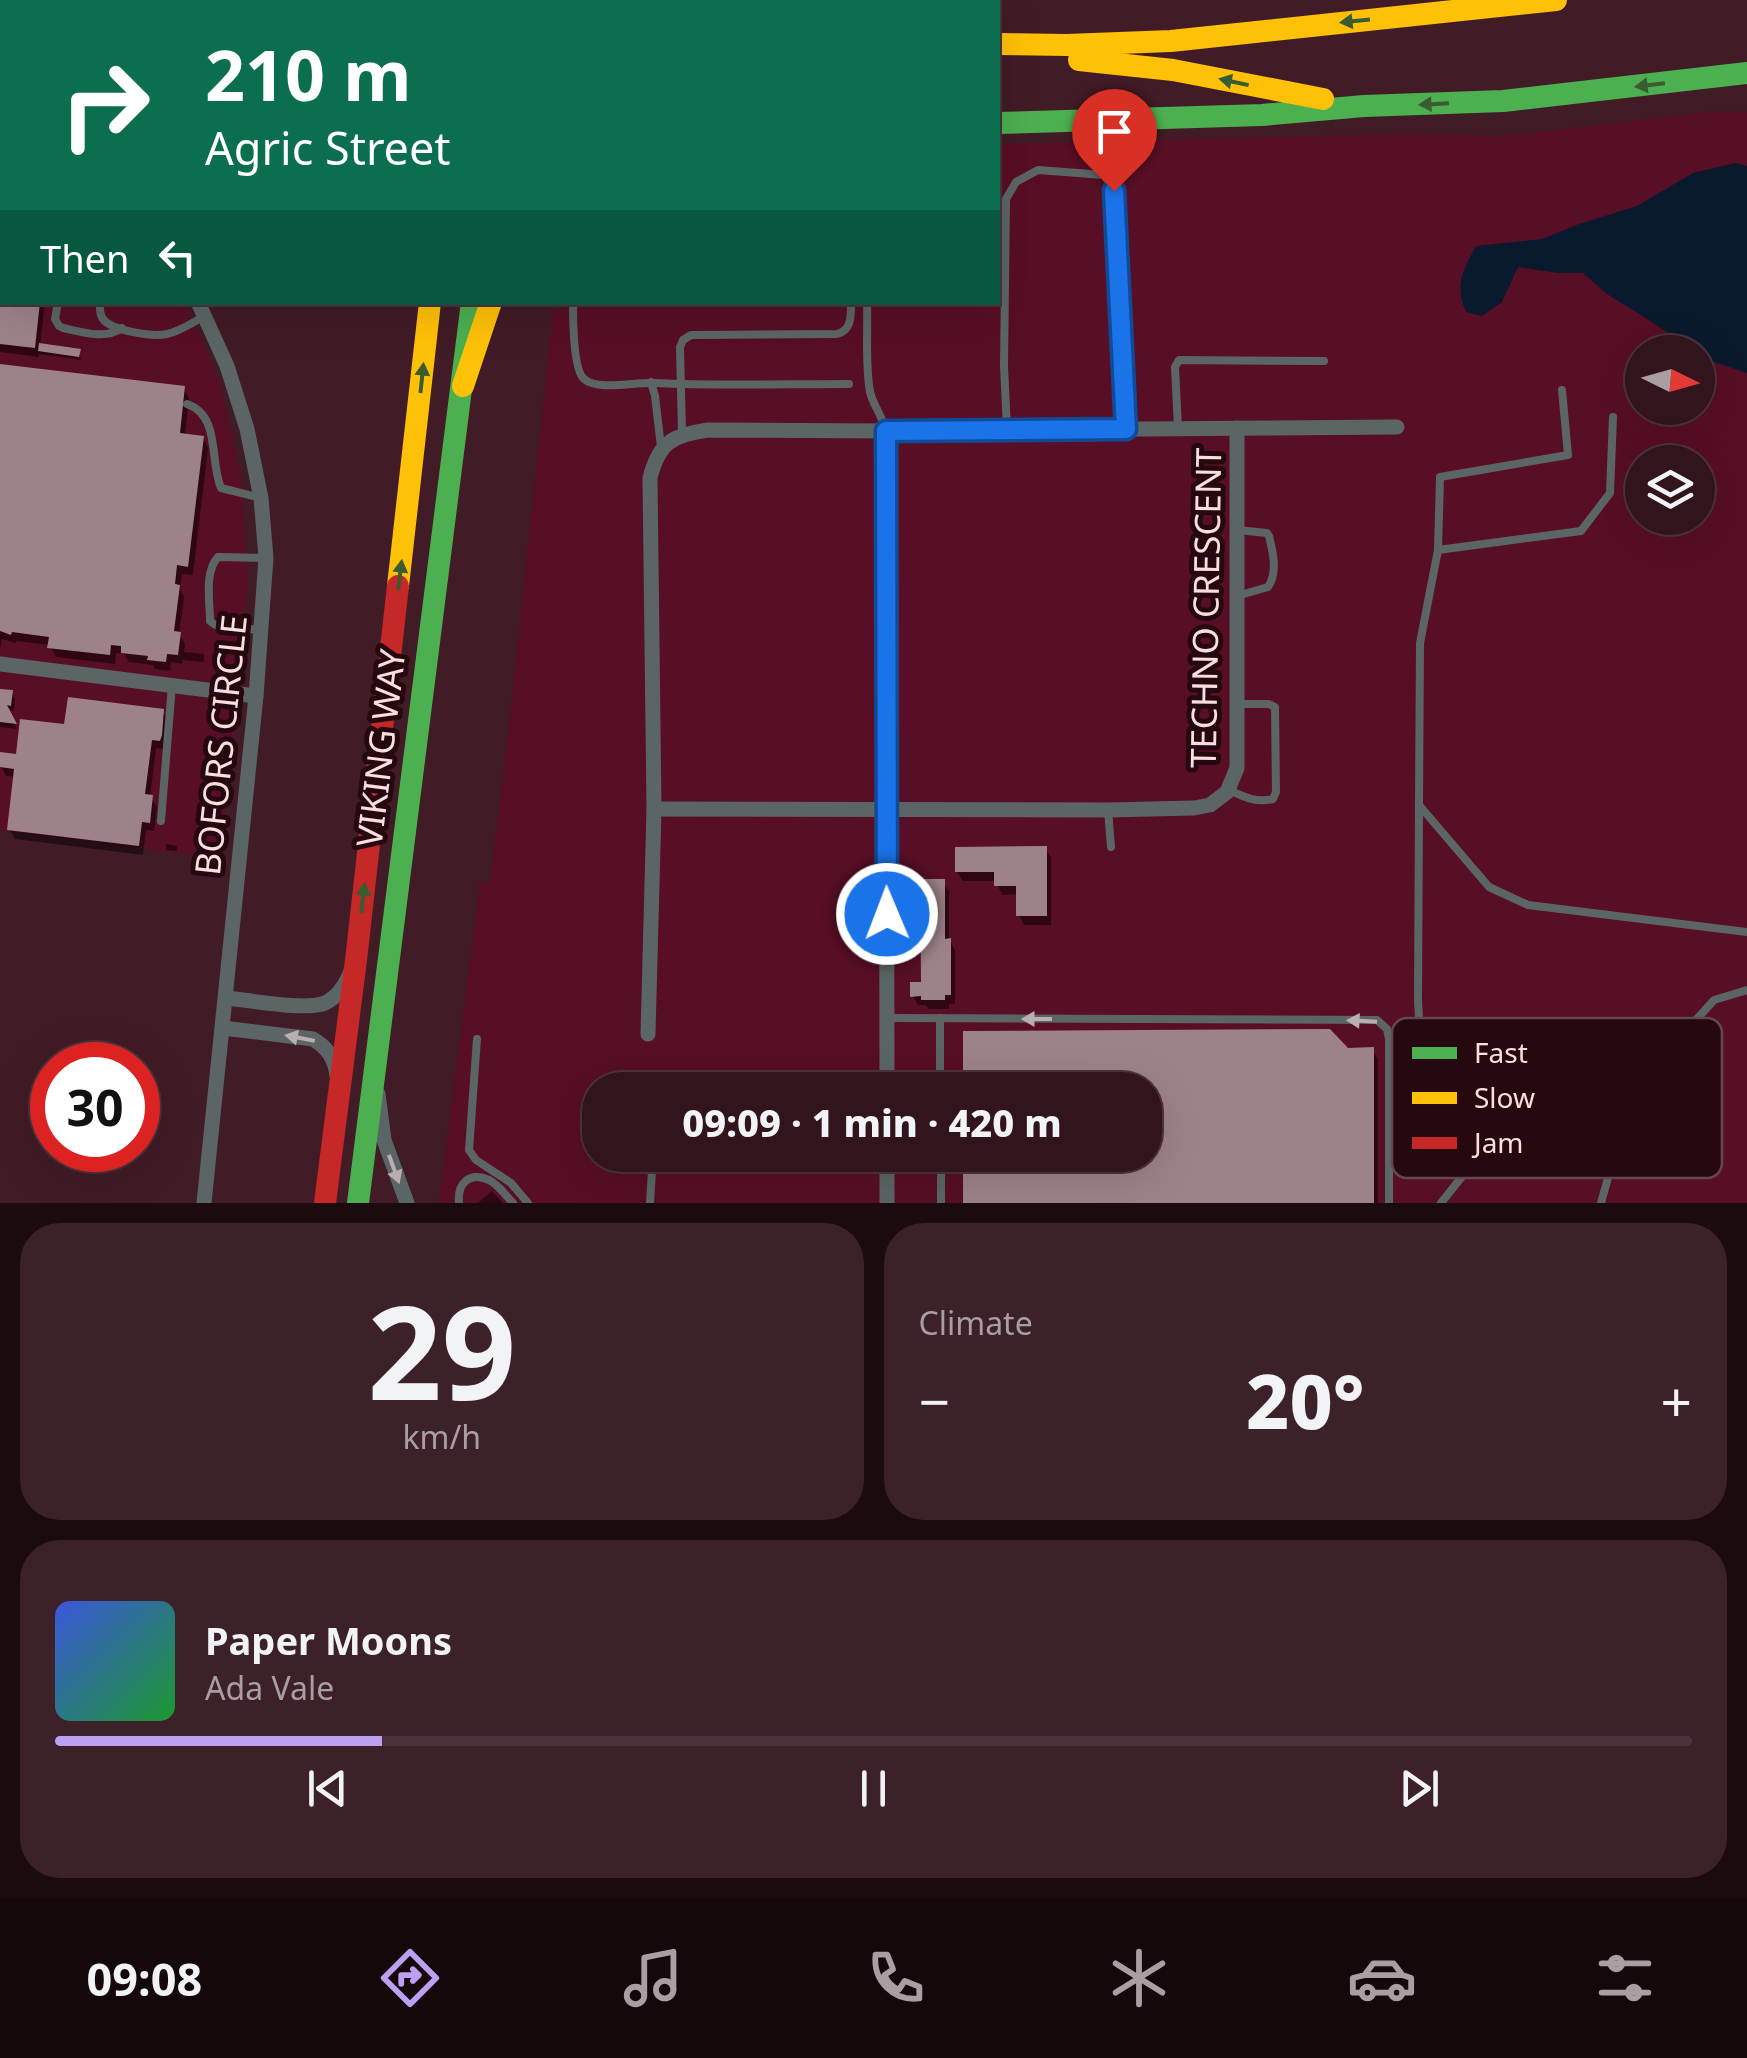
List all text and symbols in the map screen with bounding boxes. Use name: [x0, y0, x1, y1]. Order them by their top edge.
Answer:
one-way arrow: [1338, 14, 1370, 30]
text: 210 m: [205, 26, 412, 122]
icon: right: [40, 40, 170, 170]
one-way arrow: [1218, 73, 1249, 89]
one-way arrow: [1634, 77, 1666, 93]
pin: [1072, 89, 1157, 192]
one-way arrow: [1417, 96, 1449, 112]
icon: arrive: [1087, 104, 1142, 159]
text: Agric Street: [205, 117, 451, 178]
icon: left: [150, 230, 205, 285]
text: Then: [40, 232, 130, 284]
north arrow: [1625, 335, 1715, 425]
map controls: [1625, 335, 1715, 535]
one-way arrow: [414, 362, 430, 394]
button: layers: [1625, 445, 1715, 535]
street label: TECHNO CRESCENT: [1179, 447, 1231, 768]
one-way arrow: [392, 559, 408, 590]
street label: BOFORS CIRCLE: [183, 613, 257, 877]
street label: VIKING WAY: [345, 646, 415, 850]
position arrow: [835, 862, 939, 966]
one-way arrow: [355, 882, 371, 913]
one-way arrow: [1021, 1011, 1053, 1027]
one-way arrow: [1346, 1013, 1377, 1029]
legend: [1392, 1018, 1722, 1178]
one-way arrow: [284, 1030, 315, 1046]
text: Fast: [1474, 1033, 1528, 1071]
speed limit sign: 30: [30, 1042, 160, 1172]
text: Slow: [1474, 1078, 1535, 1116]
text: 09:09 · 1 min · 420 m: [682, 1096, 1062, 1148]
text: Jam: [1471, 1123, 1524, 1161]
one-way arrow: [387, 1155, 402, 1185]
text: 29: [367, 1261, 516, 1438]
text: Climate: [919, 1301, 1033, 1344]
text: 20°: [1246, 1349, 1364, 1451]
text: −: [919, 1363, 950, 1438]
text: +: [1661, 1363, 1692, 1438]
text: km/h: [402, 1415, 481, 1458]
text: Paper Moons: [205, 1614, 452, 1666]
text: Ada Vale: [205, 1666, 334, 1709]
icon: previous: [300, 1761, 355, 1816]
icon: pause: [846, 1761, 901, 1816]
icon: next: [1392, 1761, 1447, 1816]
icon: directions: [375, 1943, 445, 2013]
icon: music: [618, 1943, 688, 2013]
icon: phone: [861, 1943, 931, 2013]
icon: climate: [1104, 1943, 1174, 2013]
icon: car: [1347, 1943, 1417, 2013]
icon: filters: [1590, 1943, 1660, 2013]
text: 09:08: [87, 1948, 202, 2009]

